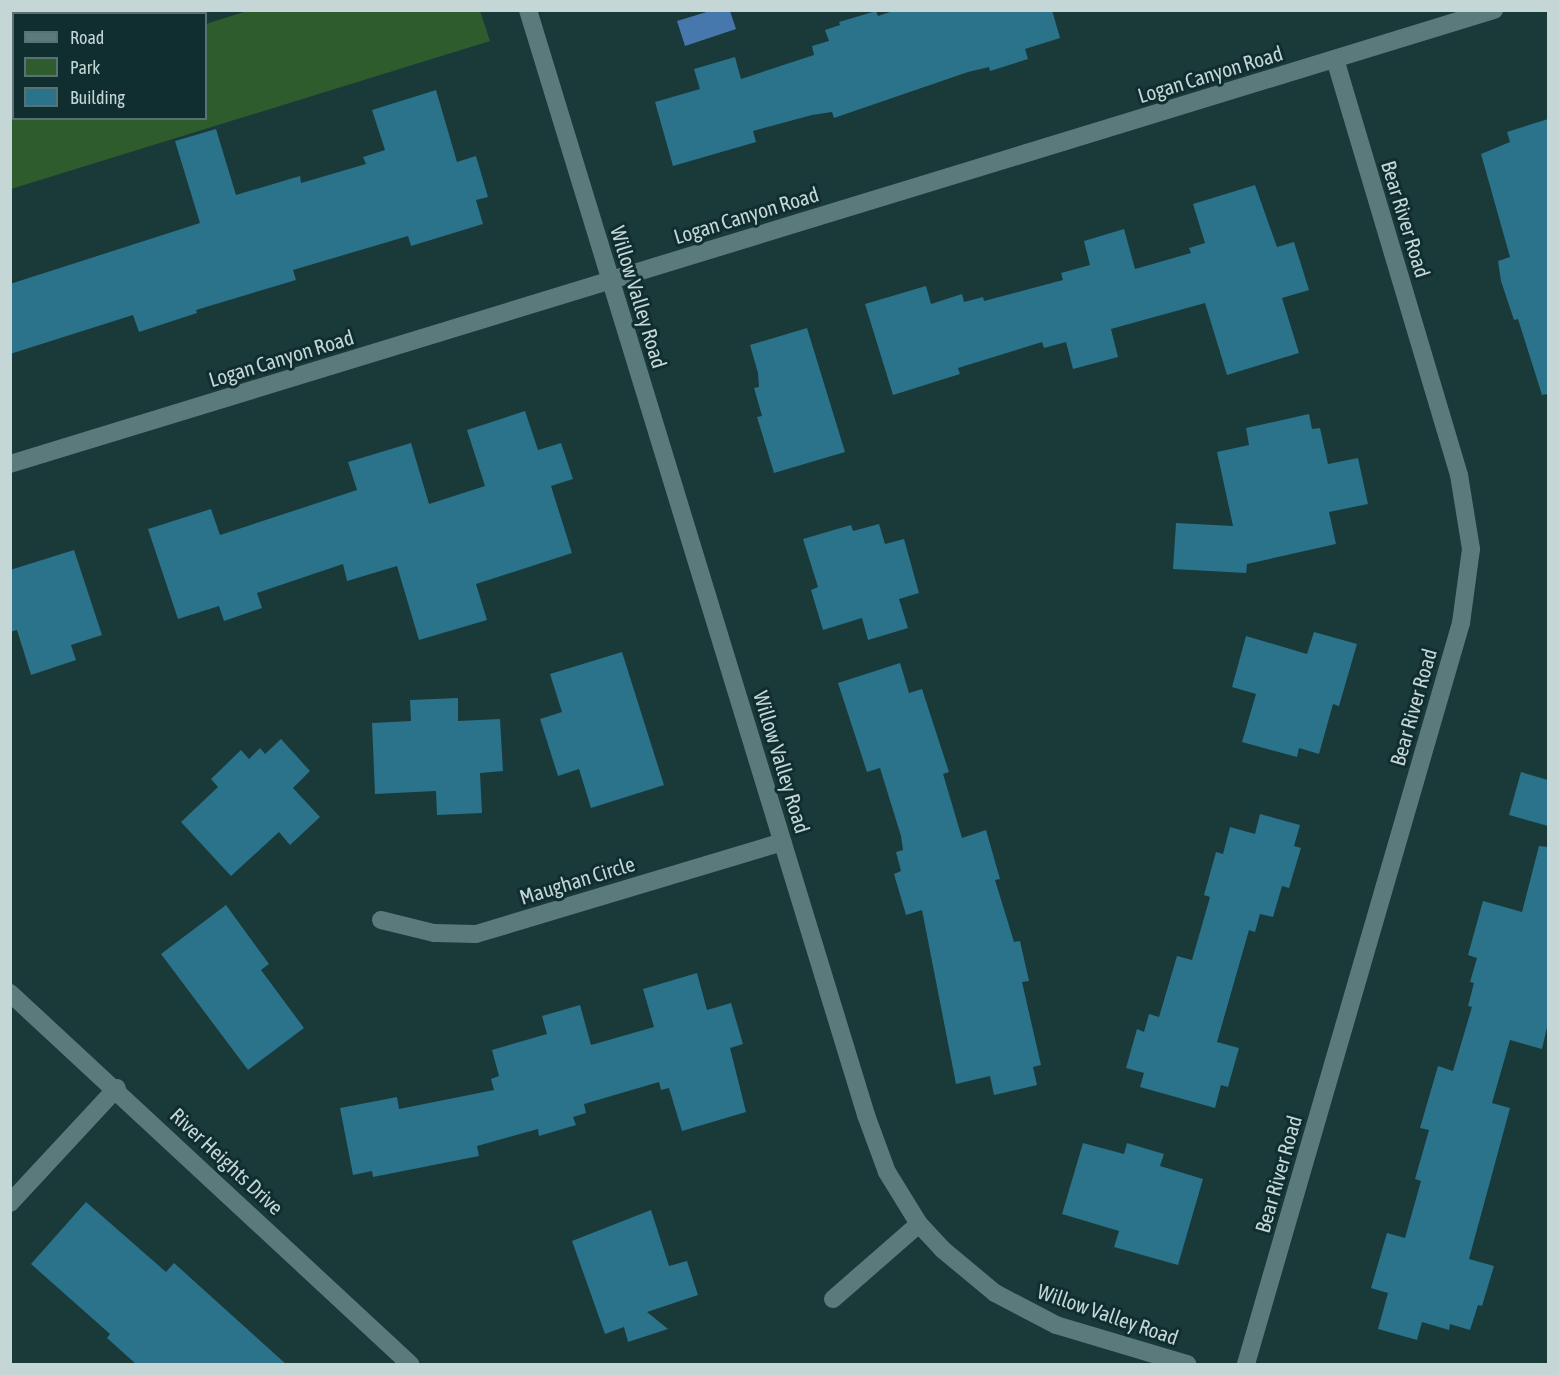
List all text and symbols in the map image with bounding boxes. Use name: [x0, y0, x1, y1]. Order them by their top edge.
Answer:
legend: [12, 12, 207, 120]
text: Road: [70, 27, 104, 48]
street label: Logan Canyon Road: [1134, 40, 1286, 108]
text: Park: [70, 57, 100, 78]
text: Building: [70, 87, 125, 108]
street label: Bear River Road: [1376, 158, 1436, 280]
street label: Logan Canyon Road: [670, 181, 822, 249]
street label: Willow Valley Road: [605, 223, 673, 371]
street label: Logan Canyon Road: [205, 324, 357, 392]
street label: Bear River Road: [1384, 645, 1442, 769]
street label: Willow Valley Road: [748, 688, 816, 836]
street label: Maughan Circle: [516, 851, 638, 909]
street label: River Heights Drive: [165, 1102, 289, 1220]
street label: Bear River Road: [1249, 1112, 1307, 1236]
street label: Willow Valley Road: [1034, 1278, 1182, 1350]

